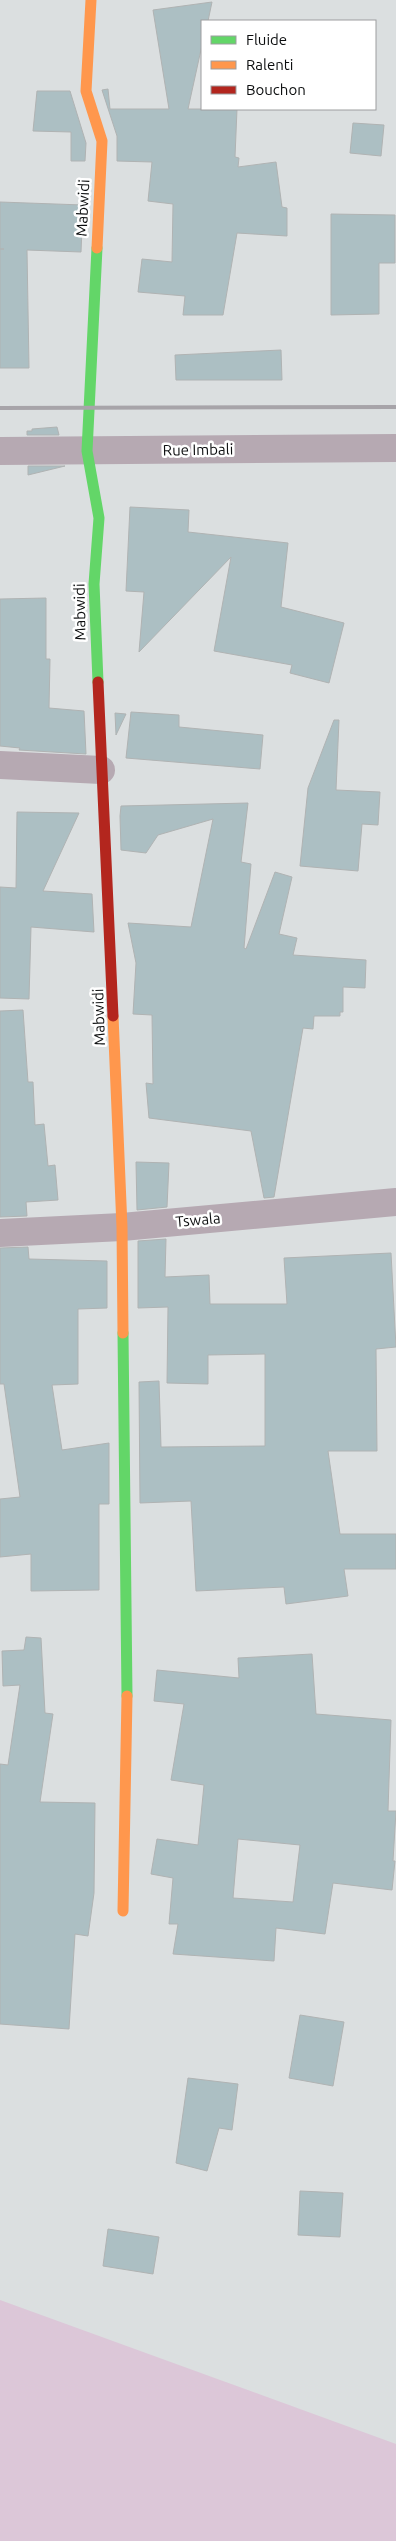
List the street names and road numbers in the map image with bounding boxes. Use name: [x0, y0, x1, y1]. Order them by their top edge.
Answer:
street label: Mabwidi: [73, 179, 92, 237]
street label: Rue Imbali: [163, 440, 233, 459]
street label: Mabwidi: [71, 583, 88, 641]
street label: Mabwidi: [89, 988, 108, 1046]
street label: Tswala: [175, 1209, 221, 1230]

